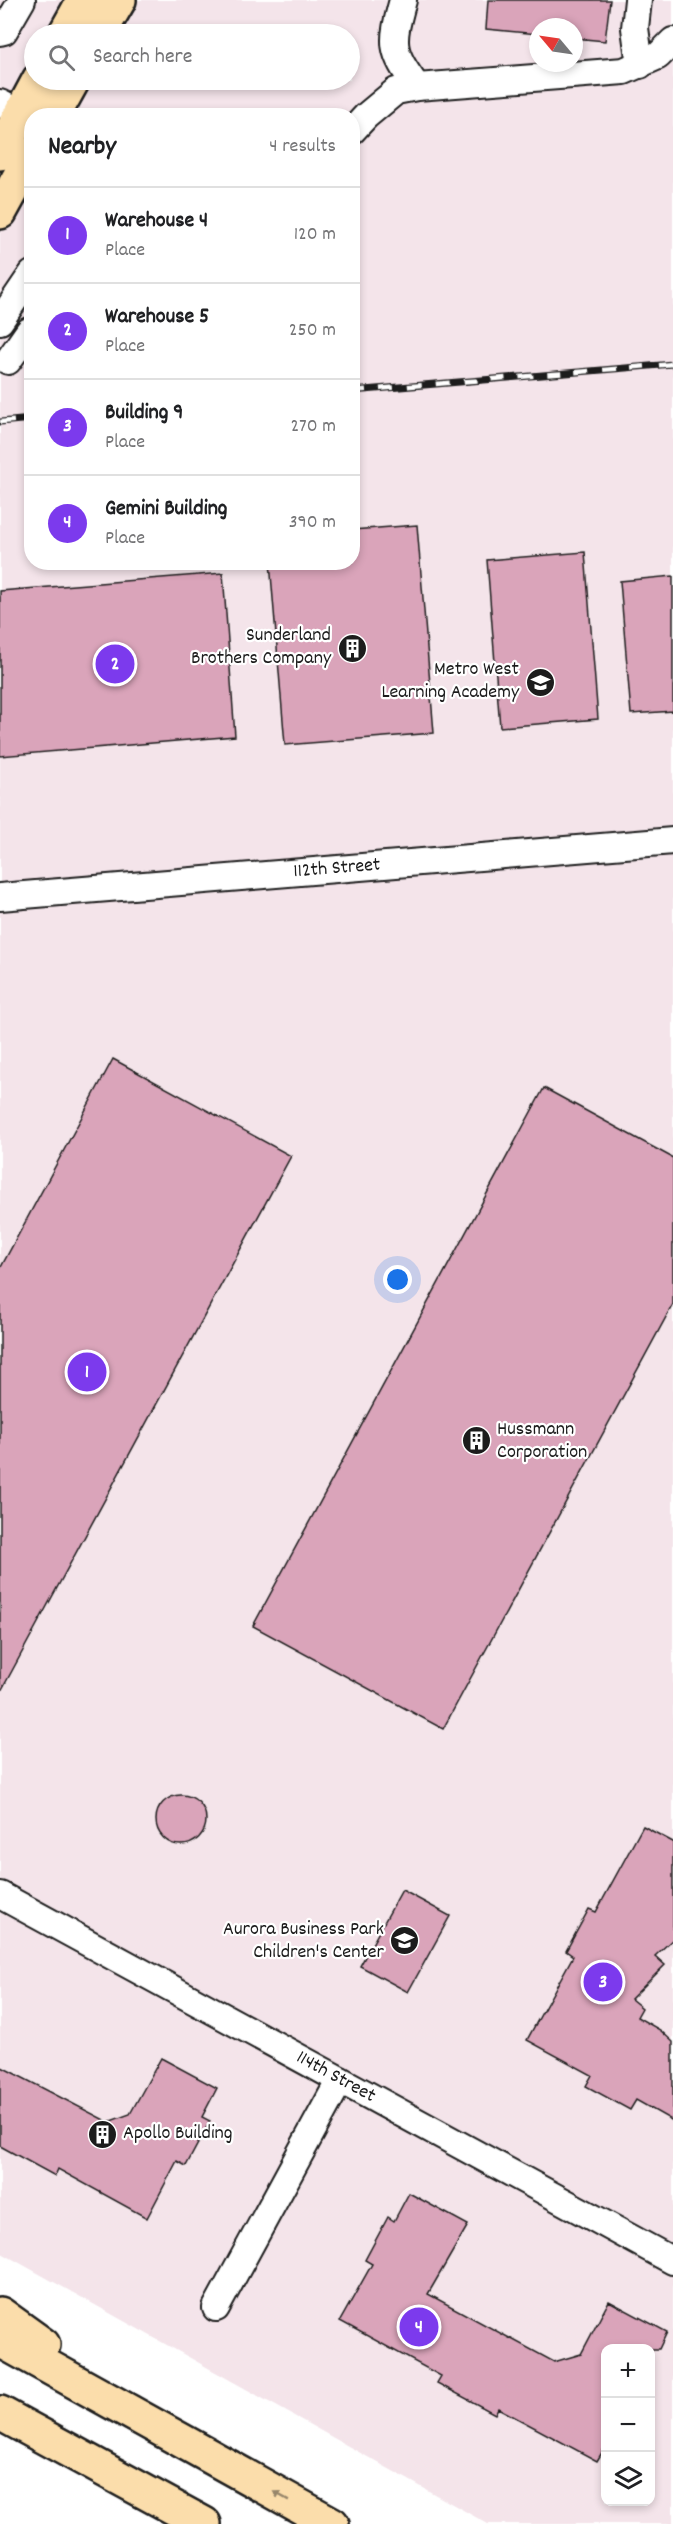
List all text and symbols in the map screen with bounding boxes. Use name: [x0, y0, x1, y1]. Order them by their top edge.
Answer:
north arrow: [529, 18, 583, 72]
search box: [24, 24, 360, 90]
icon: search: [45, 41, 78, 74]
text: Search here: [93, 42, 192, 73]
text: Nearby: [48, 129, 116, 166]
text: 4 results: [269, 133, 336, 161]
text: Warehouse 4: [105, 206, 208, 237]
text: 1: [65, 221, 70, 249]
text: 120 m: [294, 221, 336, 249]
text: Place: [105, 237, 145, 265]
text: Warehouse 5: [105, 302, 209, 333]
text: 2: [63, 317, 72, 345]
text: 250 m: [289, 317, 336, 345]
text: Place: [105, 333, 145, 361]
text: Building 9: [105, 398, 183, 429]
text: 3: [63, 413, 72, 441]
text: 270 m: [290, 413, 336, 441]
text: Place: [105, 429, 145, 457]
text: Gemini Building: [105, 494, 227, 525]
text: 4: [63, 509, 72, 537]
text: 390 m: [289, 509, 336, 537]
text: Place: [105, 525, 145, 553]
place label: Sunderland Brothers Company: [191, 622, 332, 673]
building icon: Sunderland Brothers Company: [336, 632, 368, 664]
pin: 2: [96, 642, 134, 686]
place label: Metro West Learning Academy: [381, 656, 520, 707]
school or university icon: Metro West Learning Academy: [524, 666, 556, 698]
street label: 112th Street: [292, 851, 382, 887]
your location: [383, 1265, 412, 1294]
pin: 1: [68, 1350, 106, 1394]
place label: Hussmann Corporation: [497, 1416, 587, 1467]
building icon: Hussmann Corporation: [460, 1425, 492, 1457]
place label: Aurora Business Park Children's Center: [223, 1916, 385, 1967]
school or university icon: Aurora Business Park Children's Center: [389, 1925, 421, 1957]
pin: 3: [584, 1960, 622, 2004]
street label: 114th Street: [291, 2044, 380, 2111]
building icon: Apollo Building: [86, 2118, 118, 2150]
place label: Apollo Building: [123, 2120, 233, 2148]
pin: 4: [400, 2304, 438, 2350]
map controls: [601, 2344, 655, 2506]
button: +: [601, 2344, 655, 2398]
button: −: [601, 2398, 655, 2452]
button: layers: [601, 2452, 655, 2506]
one-way arrow: [272, 2491, 289, 2501]

